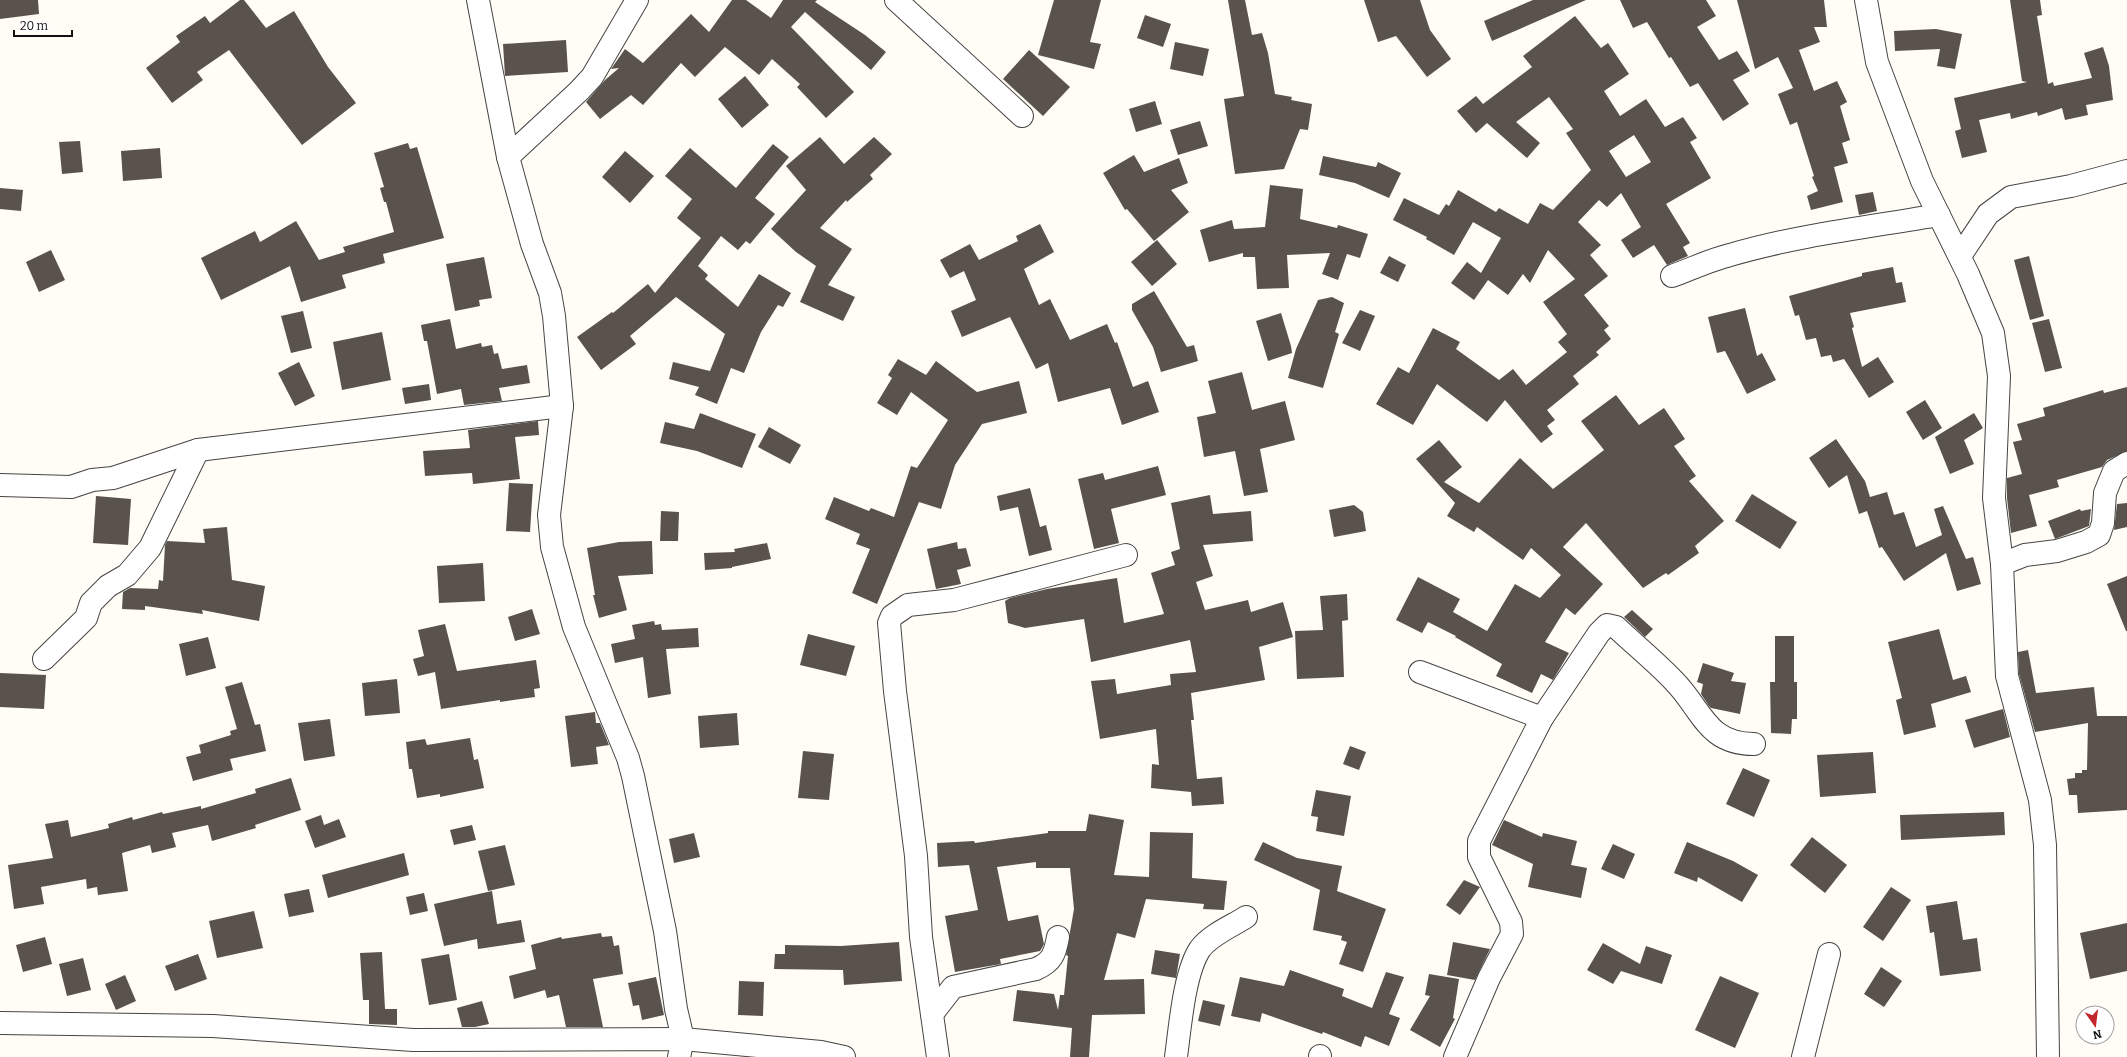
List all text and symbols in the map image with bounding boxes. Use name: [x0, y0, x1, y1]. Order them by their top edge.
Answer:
scale bar: [14, 12, 72, 38]
text: 20 m: [20, 19, 49, 33]
north arrow: [2075, 1005, 2115, 1045]
text: N: [2091, 1027, 2103, 1042]

